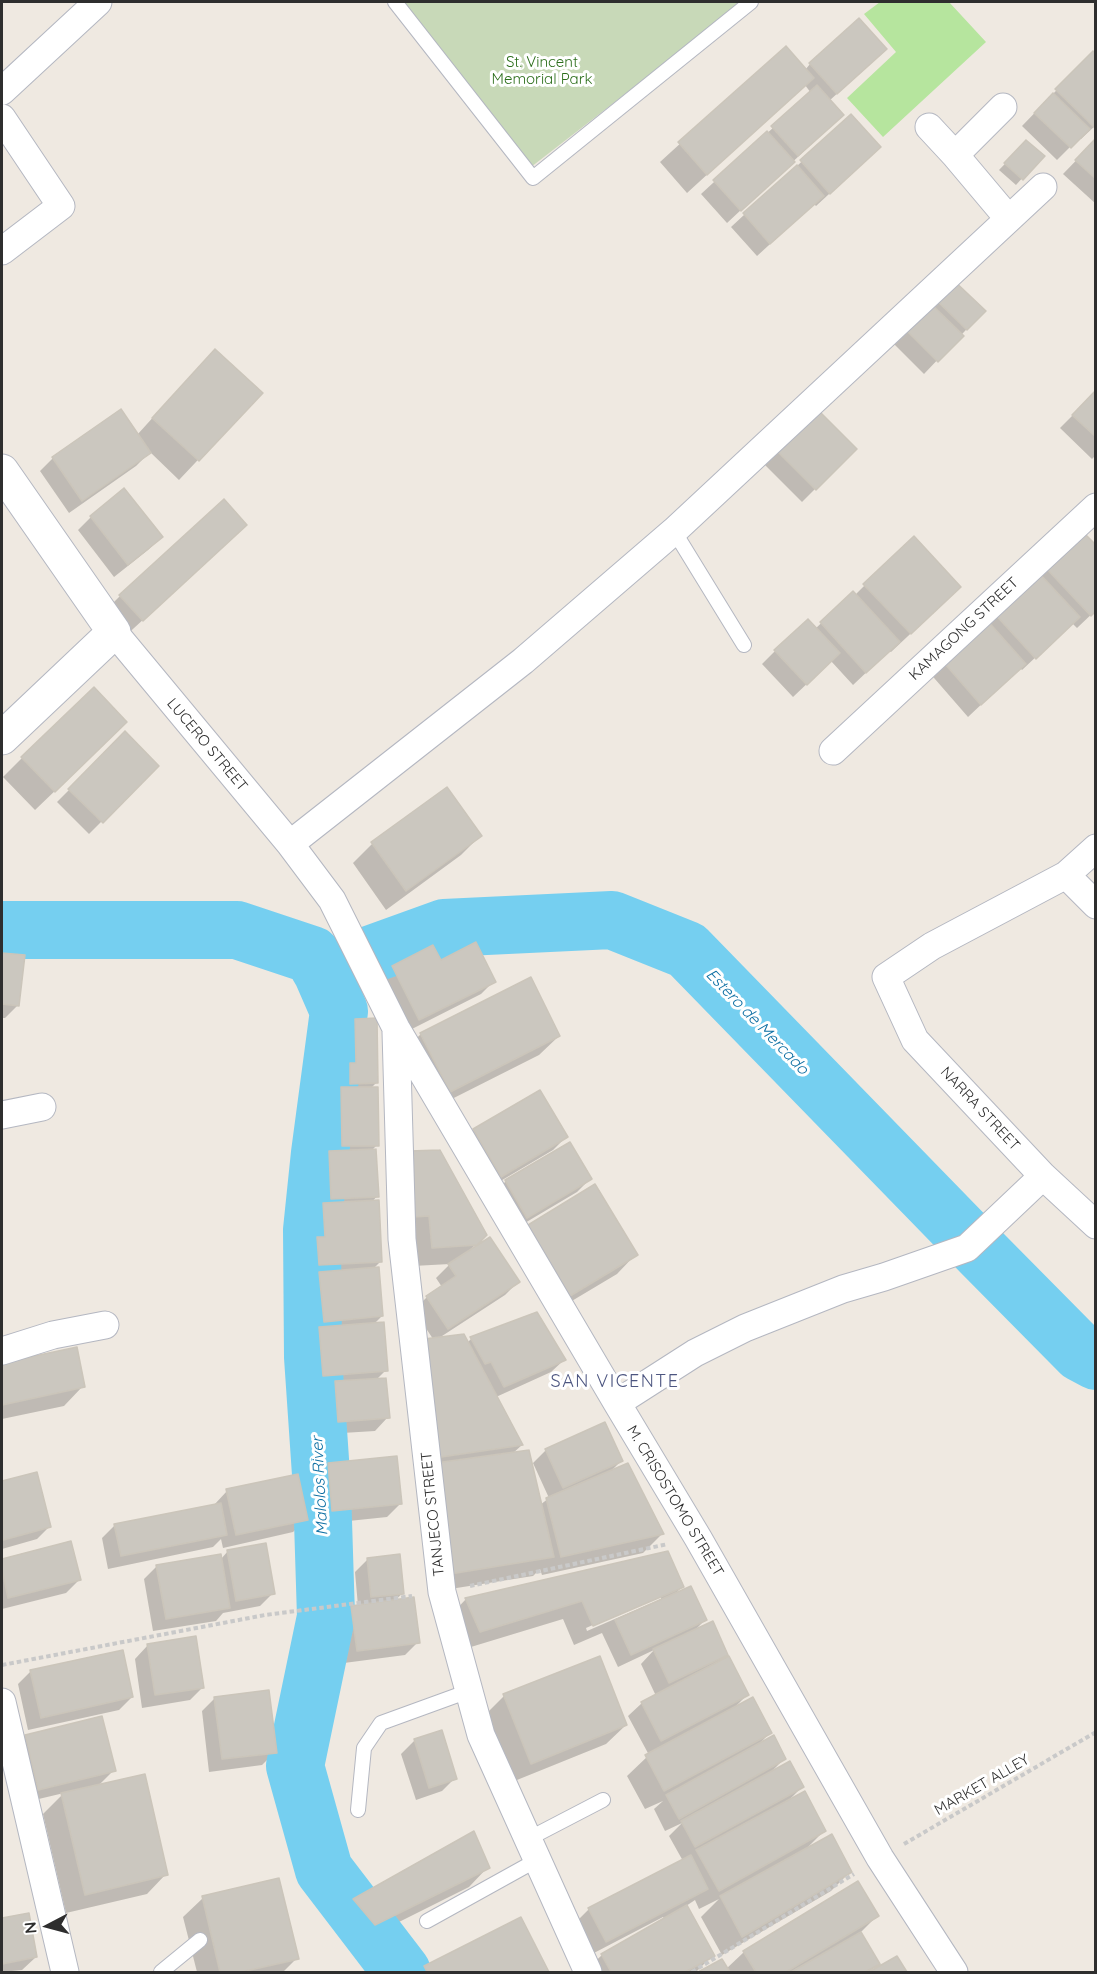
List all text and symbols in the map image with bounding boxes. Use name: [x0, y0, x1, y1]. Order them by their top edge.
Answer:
park label: St. Vincent Memorial Park: [492, 53, 592, 88]
street label: KAMAGONG STREET: [906, 574, 1022, 684]
street label: LUCERO STREET: [163, 695, 251, 795]
water label: Estero de Mercado: [702, 965, 812, 1079]
street label: NARRA STREET: [937, 1063, 1023, 1155]
district label: SAN VICENTE: [551, 1371, 679, 1393]
street label: M. CRISOSTOMO STREET: [623, 1422, 727, 1580]
water label: Malolos River: [308, 1436, 332, 1536]
street label: TANJECO STREET: [418, 1451, 448, 1577]
street label: MARKET ALLEY: [931, 1751, 1033, 1819]
north arrow: [18, 1896, 78, 1956]
text: N: [20, 1921, 41, 1935]

